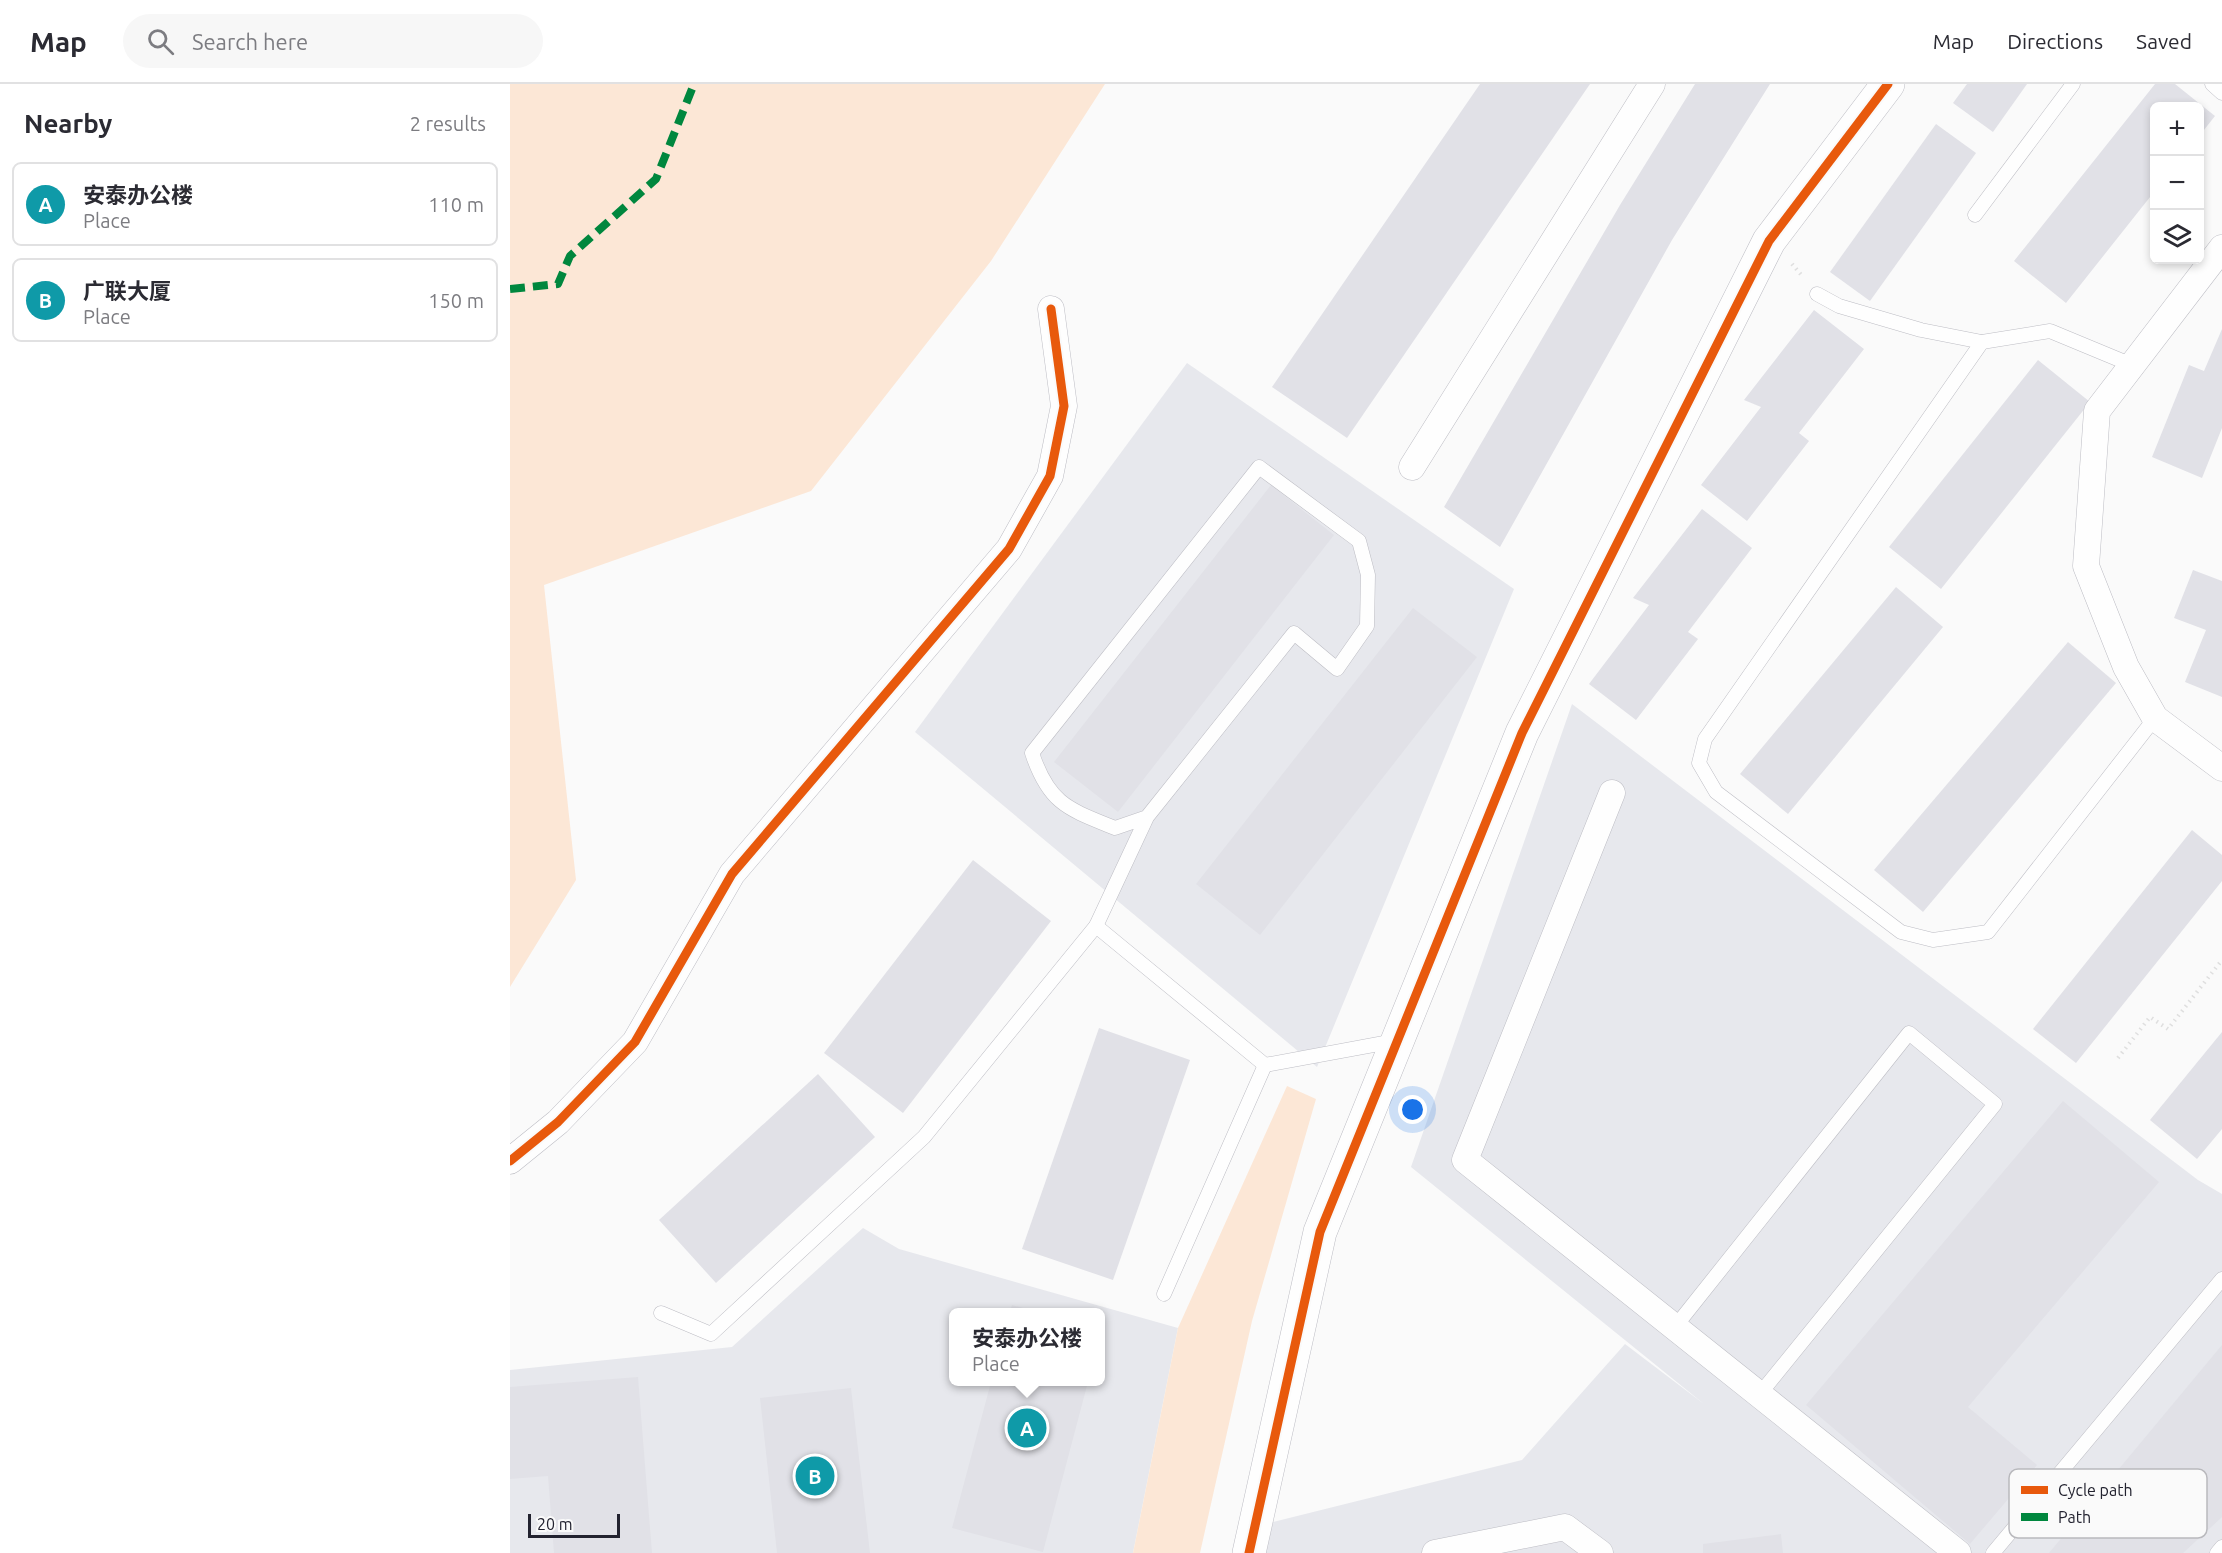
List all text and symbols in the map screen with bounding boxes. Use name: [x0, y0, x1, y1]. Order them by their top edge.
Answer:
search box: [123, 14, 543, 68]
icon: search: [144, 25, 177, 58]
text: Map: [30, 26, 87, 57]
text: Search here: [192, 29, 308, 54]
text: Map: [1933, 29, 1974, 53]
text: Directions: [2007, 29, 2103, 53]
text: Saved: [2136, 29, 2192, 53]
map controls: [2150, 102, 2204, 264]
button: +: [2150, 102, 2204, 156]
text: Nearby: [24, 109, 112, 138]
text: 2 results: [410, 112, 486, 135]
button: −: [2150, 156, 2204, 210]
text: 安泰办公楼: [83, 182, 193, 207]
text: A: [38, 193, 53, 216]
text: 110 m: [428, 193, 484, 216]
text: Place: [83, 209, 131, 232]
button: layers: [2150, 210, 2204, 264]
text: 广联大厦: [83, 278, 171, 303]
text: B: [39, 289, 52, 312]
text: 150 m: [428, 289, 484, 312]
text: Place: [83, 305, 131, 328]
your location: [1398, 1095, 1427, 1124]
popup: [949, 1308, 1105, 1386]
text: 安泰办公楼: [972, 1325, 1082, 1350]
text: Place: [972, 1352, 1020, 1375]
pin: A: [1008, 1406, 1046, 1450]
pin: B: [796, 1454, 834, 1498]
legend: [2009, 1469, 2207, 1538]
text: Cycle path: [2058, 1481, 2133, 1499]
text: Path: [2058, 1508, 2091, 1526]
scale bar: [528, 1511, 620, 1538]
text: 20 m: [537, 1515, 573, 1533]

